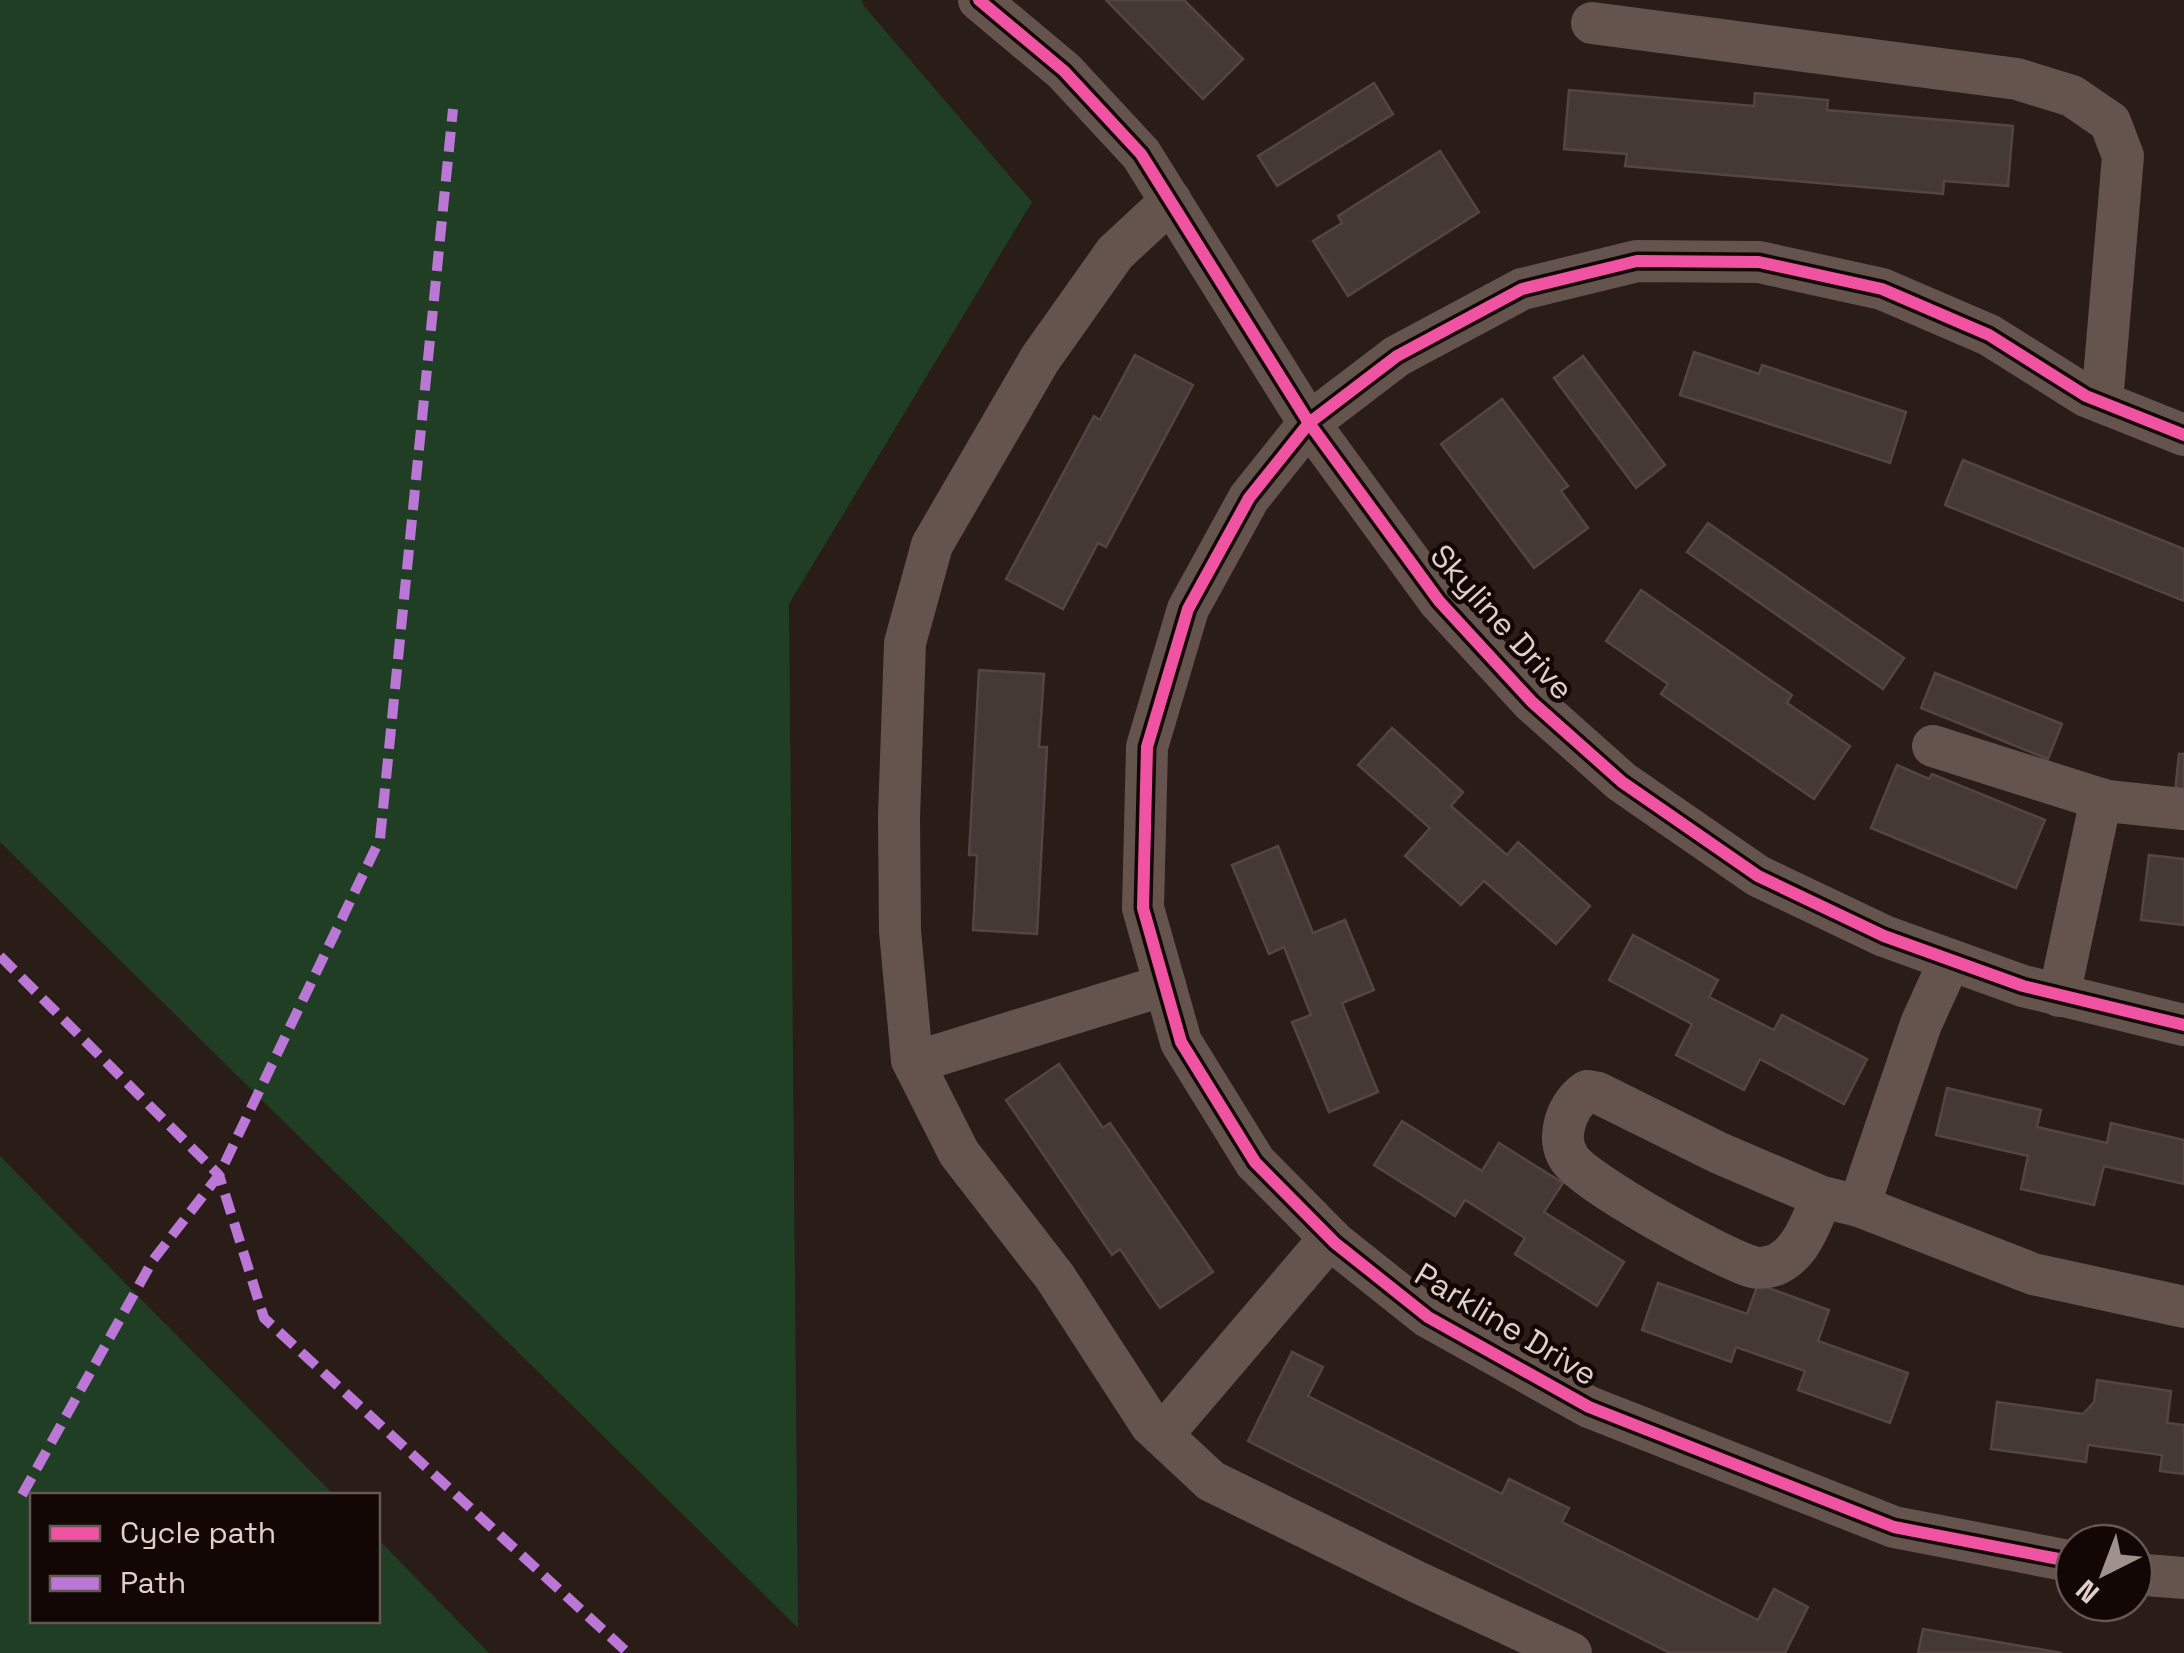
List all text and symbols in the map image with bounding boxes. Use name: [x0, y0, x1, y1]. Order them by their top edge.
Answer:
street label: Skyline Drive: [1422, 536, 1582, 708]
street label: Parkline Drive: [1408, 1254, 1604, 1394]
legend: [30, 1493, 380, 1623]
text: Cycle path: [120, 1513, 276, 1552]
north arrow: [2054, 1523, 2154, 1623]
text: Path: [120, 1563, 186, 1602]
text: N: [2068, 1572, 2106, 1611]

